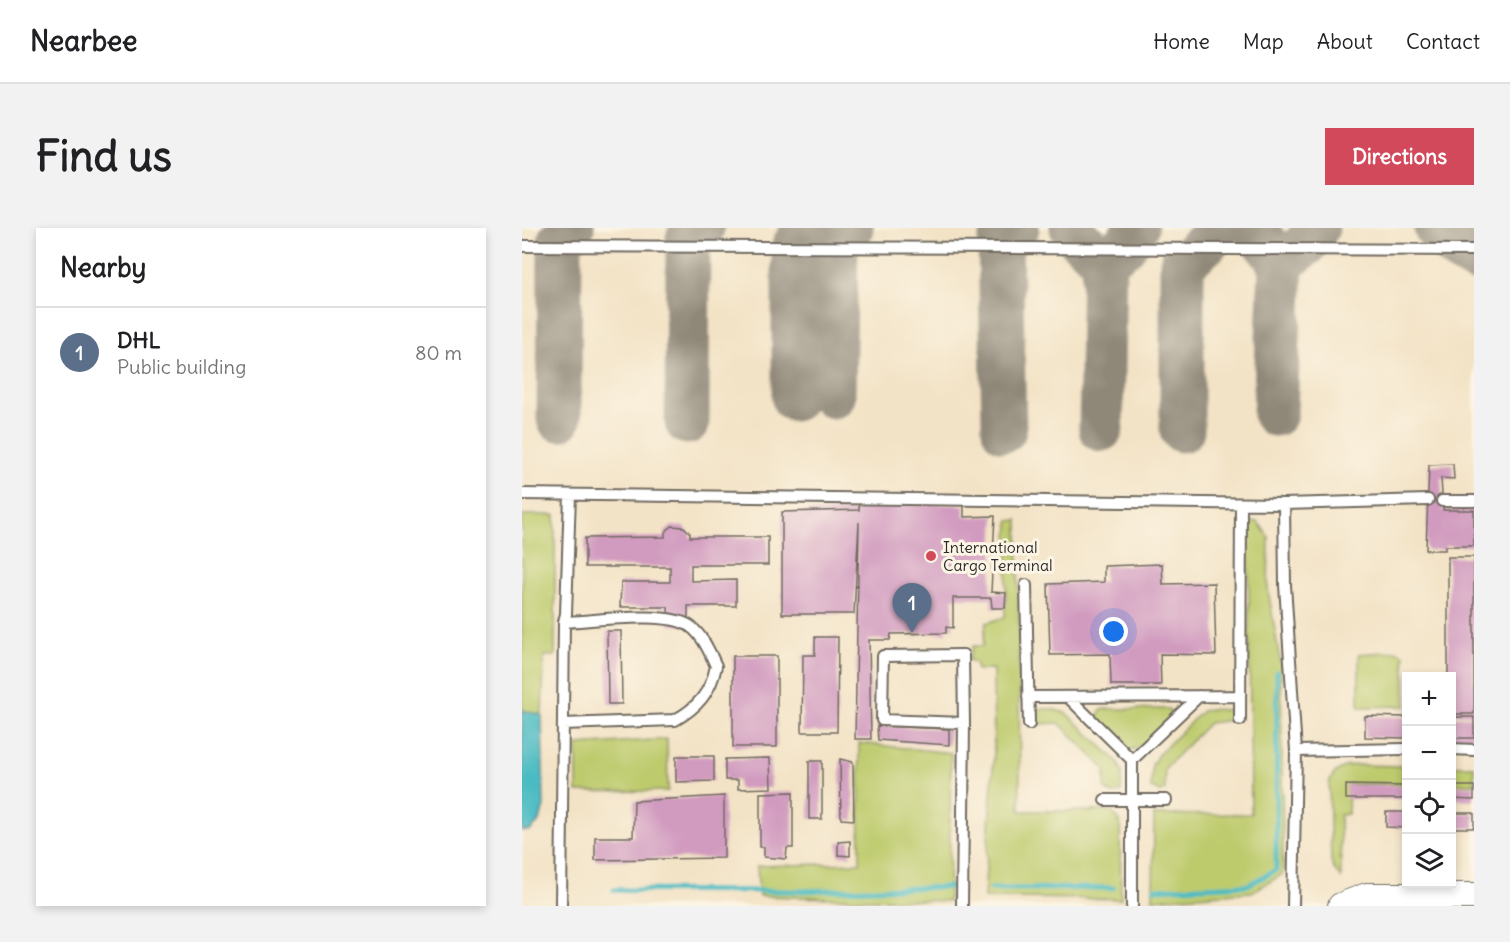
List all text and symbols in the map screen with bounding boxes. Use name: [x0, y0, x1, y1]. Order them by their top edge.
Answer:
text: Nearbee: [30, 23, 137, 59]
text: Home: [1153, 28, 1210, 55]
text: Map: [1243, 28, 1284, 55]
text: About: [1317, 28, 1373, 55]
text: Contact: [1406, 28, 1480, 55]
button: Directions: [1325, 128, 1474, 185]
text: Find us: [36, 130, 172, 182]
text: Nearby: [60, 251, 146, 284]
text: DHL: [117, 326, 160, 354]
text: 1: [76, 340, 83, 365]
text: 80 m: [415, 340, 462, 365]
text: Public building: [117, 354, 246, 379]
place label: International Cargo Terminal: [943, 537, 1053, 575]
marker: International Cargo Terminal: [924, 549, 938, 563]
pin: 1: [892, 584, 932, 633]
your location: [1099, 617, 1128, 646]
map controls: [1402, 672, 1456, 888]
button: +: [1402, 672, 1456, 726]
button: −: [1402, 726, 1456, 780]
button: locate: [1402, 780, 1456, 834]
button: layers: [1402, 834, 1456, 888]

